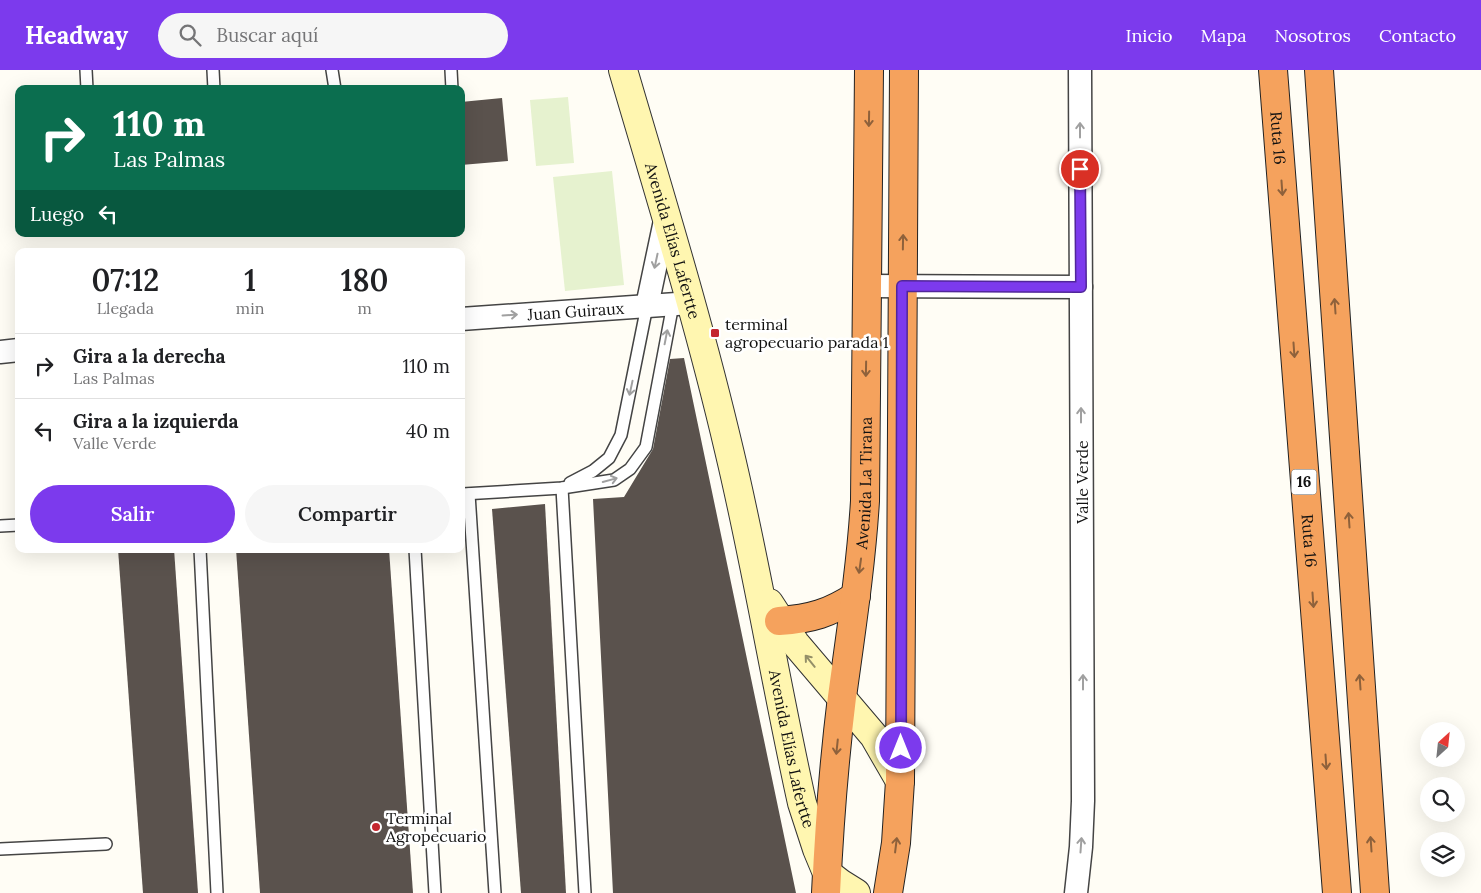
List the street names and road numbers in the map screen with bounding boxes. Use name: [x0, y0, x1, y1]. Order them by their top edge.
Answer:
street label: Ruta 16: [1266, 110, 1290, 165]
street label: Avenida Elías Lafertte: [641, 159, 705, 321]
street label: Juan Guiraux: [526, 298, 625, 324]
street label: Avenida La Tirana: [851, 417, 876, 551]
street label: Valle Verde: [1072, 440, 1092, 525]
road number: 16: [1292, 470, 1316, 494]
street label: Ruta 16: [1298, 513, 1322, 568]
street label: Avenida Elías Lafertte: [765, 667, 820, 831]

